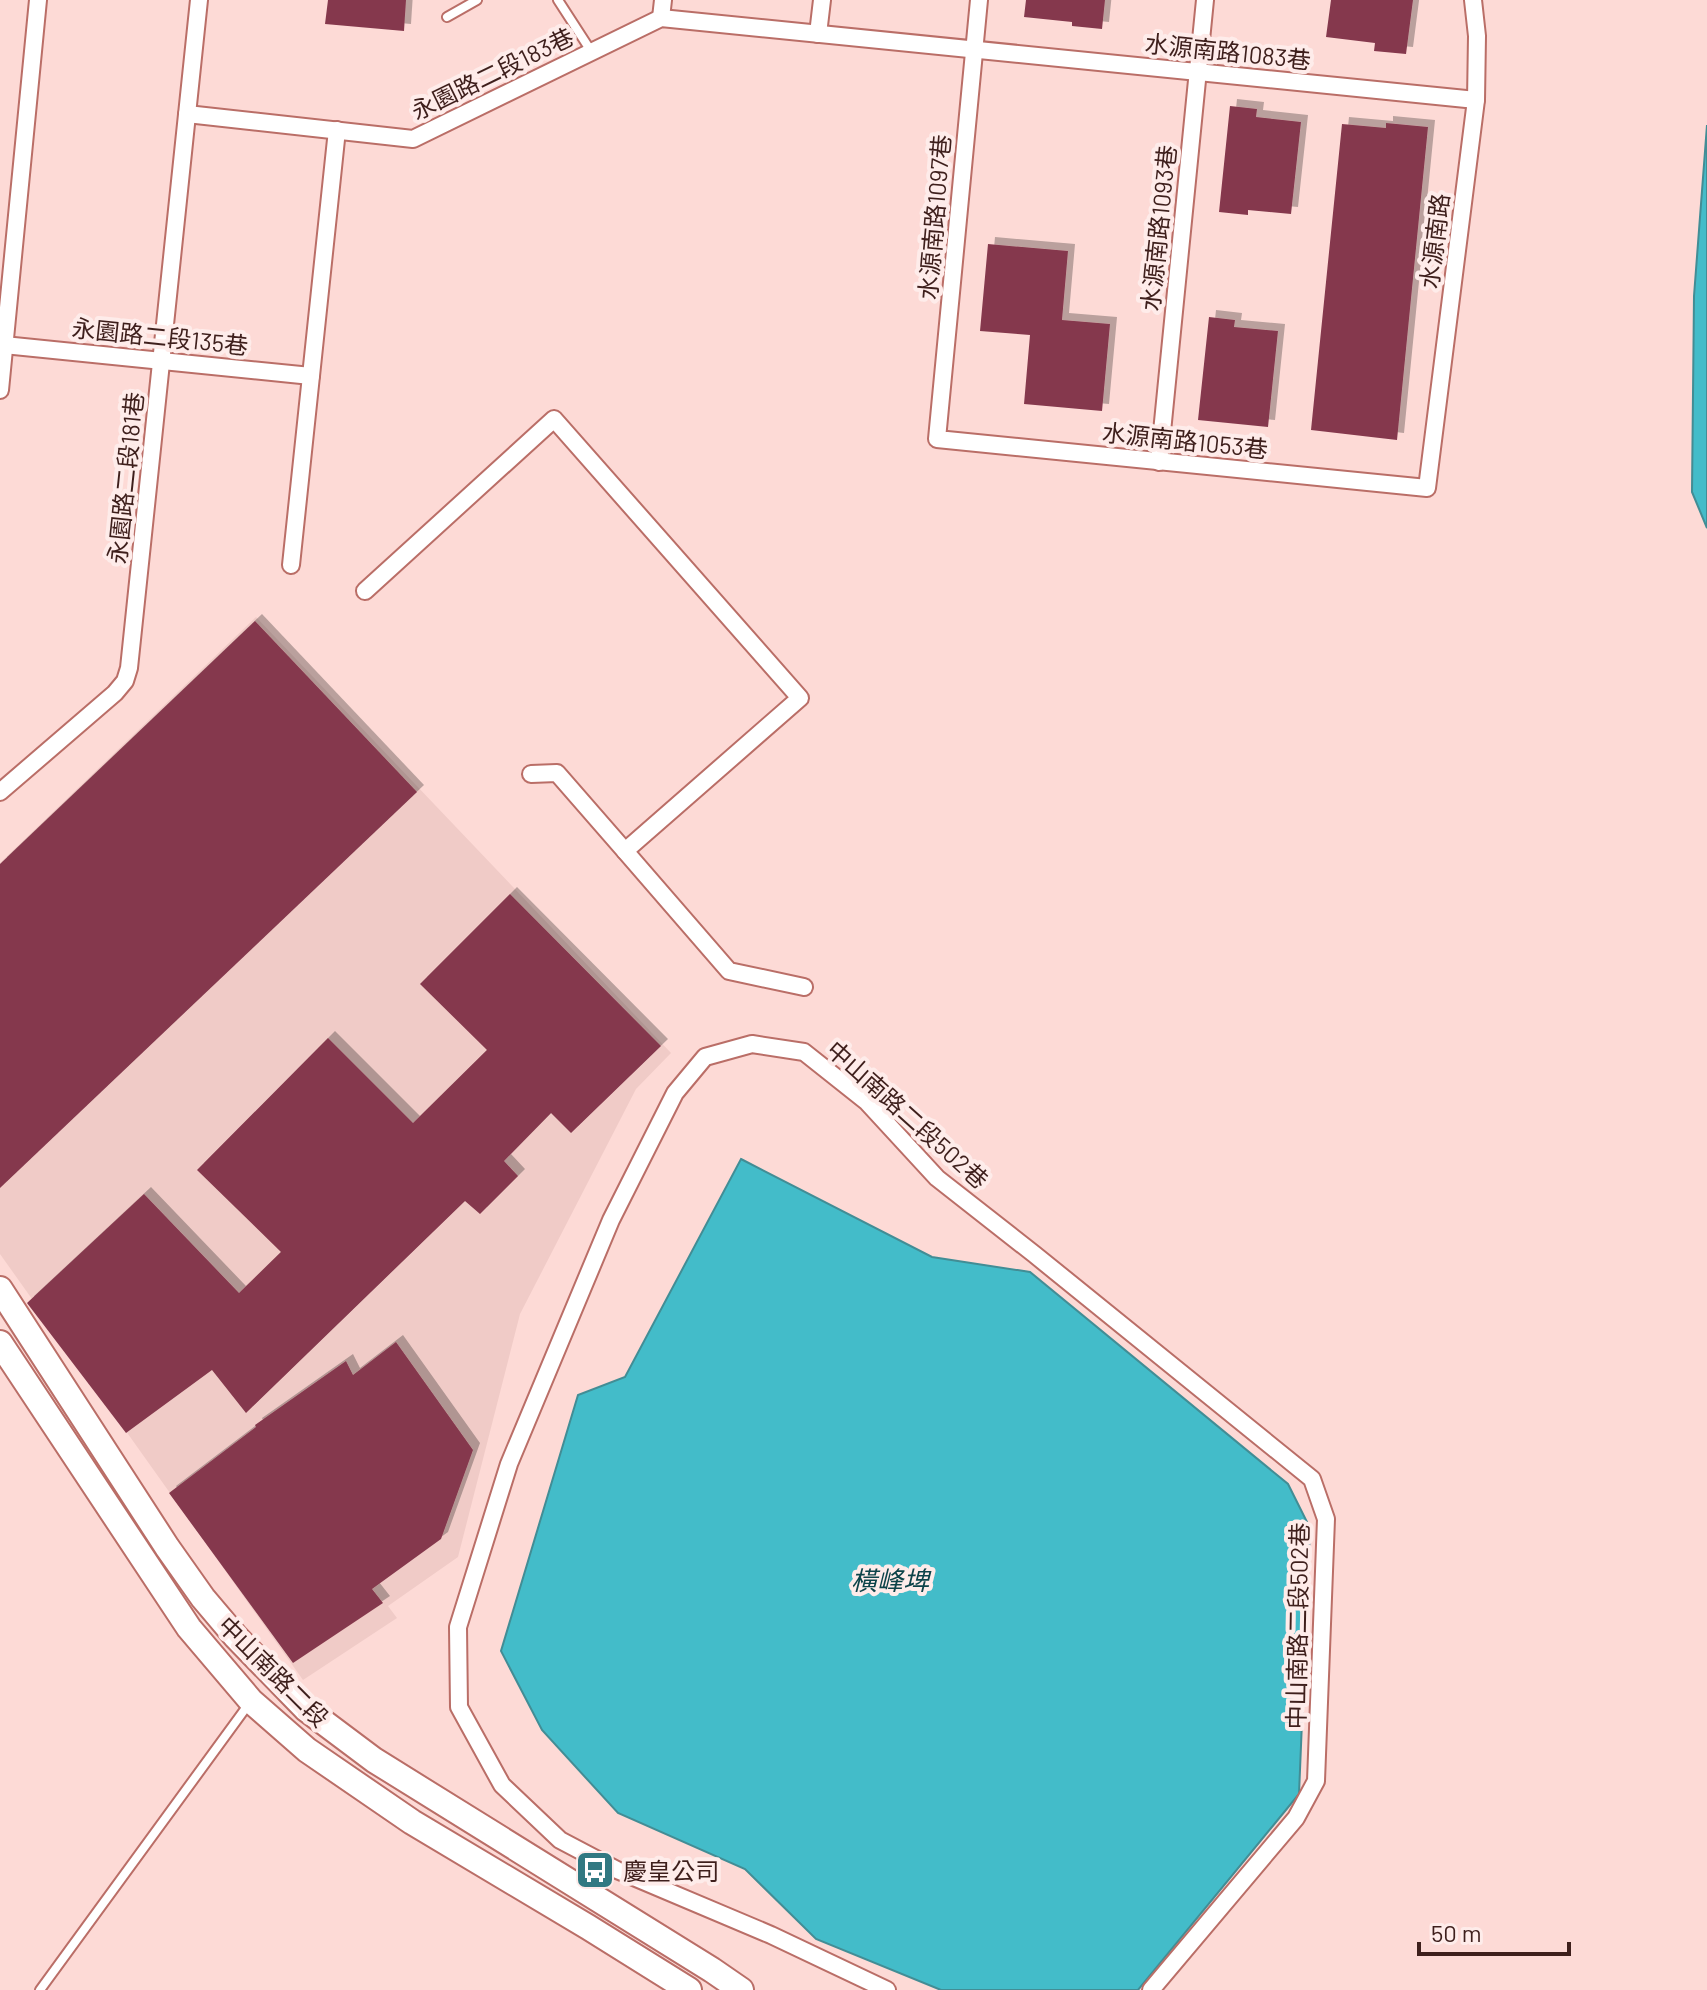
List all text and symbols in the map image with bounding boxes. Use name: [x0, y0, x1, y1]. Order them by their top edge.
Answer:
street label: 永園路二段183巷: [406, 21, 578, 125]
street label: 水源南路1083巷: [1144, 28, 1312, 74]
street label: 水源南路1097巷: [912, 133, 956, 301]
street label: 水源南路1093巷: [1135, 144, 1181, 312]
street label: 水源南路: [1414, 192, 1454, 290]
street label: 永園路二段135巷: [70, 312, 250, 360]
street label: 永園路二段181巷: [102, 391, 148, 565]
street label: 水源南路1053巷: [1101, 417, 1269, 463]
street label: 中山南路二段502巷: [821, 1034, 995, 1194]
street label: 中山南路二段502巷: [1281, 1522, 1313, 1730]
water label: 橫峰埤: [851, 1564, 932, 1595]
street label: 中山南路二段: [213, 1610, 335, 1732]
bus stop icon: 慶皇公司: [574, 1849, 616, 1891]
place label: 慶皇公司: [623, 1856, 719, 1885]
scale bar: [1419, 1906, 1569, 1956]
text: 50 m: [1431, 1918, 1482, 1947]

